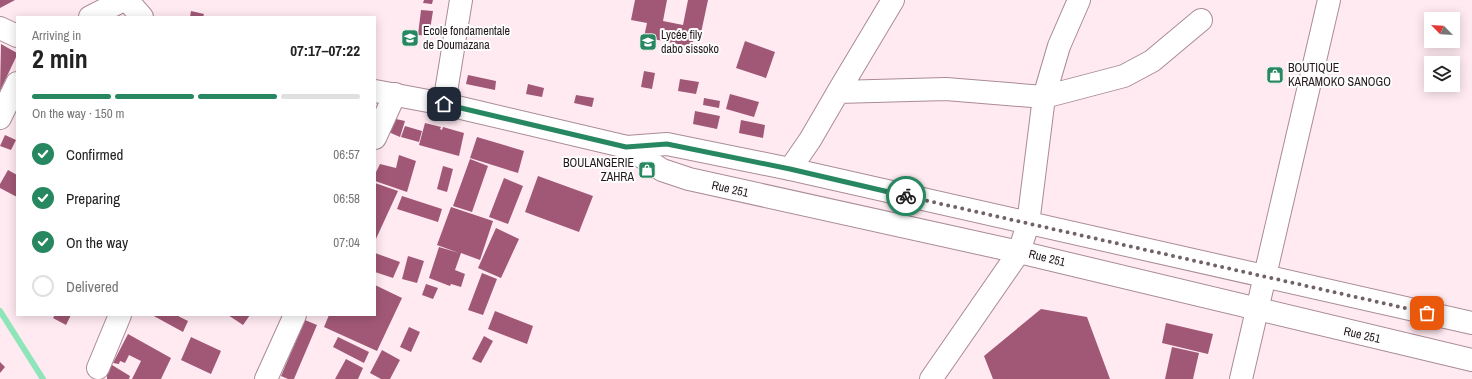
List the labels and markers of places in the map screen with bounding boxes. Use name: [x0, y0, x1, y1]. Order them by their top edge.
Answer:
place label: Ecole fondamentale de Doumazana: [423, 23, 510, 53]
place label: Lycée fily dabo sissoko: [661, 27, 719, 57]
school or university icon: Ecole fondamentale de Doumazana: [400, 28, 420, 48]
school or university icon: Lycée fily dabo sissoko: [638, 32, 658, 52]
place label: BOUTIQUE KARAMOKO SANOGO: [1288, 60, 1391, 90]
shop icon: BOUTIQUE KARAMOKO SANOGO: [1265, 65, 1285, 85]
pin: [427, 87, 461, 121]
place label: BOULANGERIE ZAHRA: [563, 155, 634, 185]
shop icon: BOULANGERIE ZAHRA: [637, 160, 657, 180]
pin: [1410, 296, 1444, 330]

